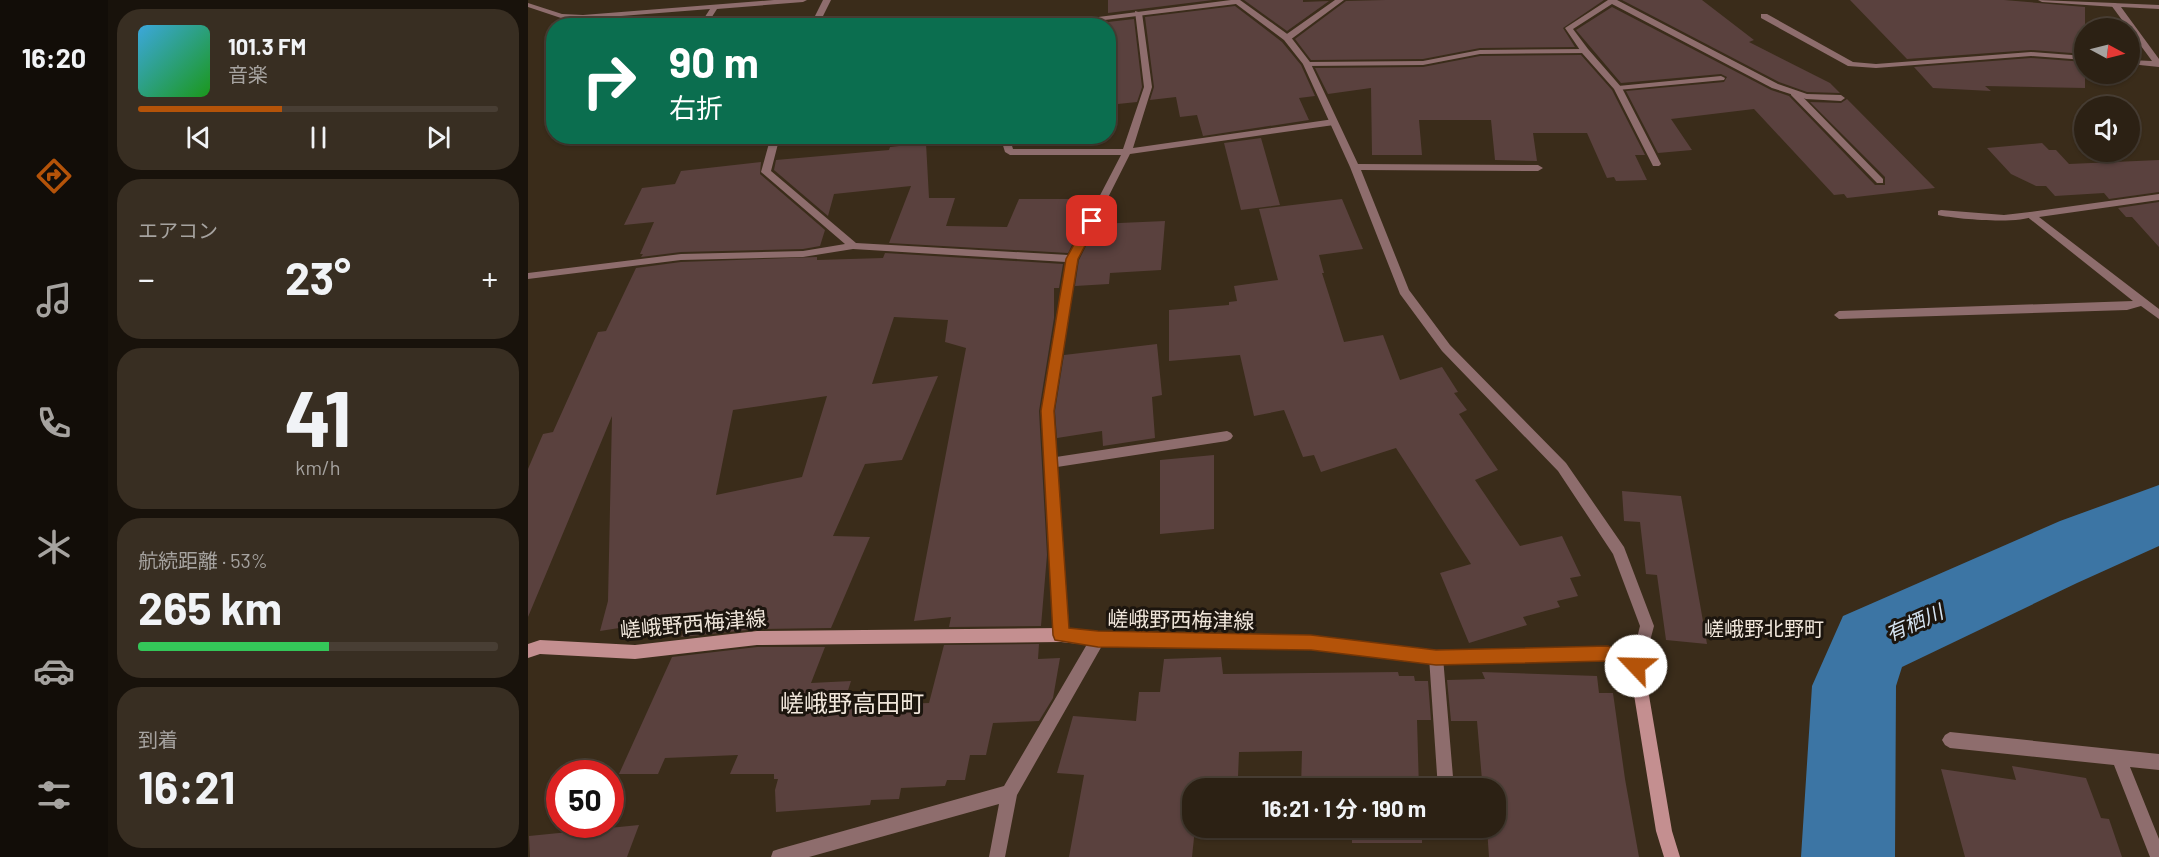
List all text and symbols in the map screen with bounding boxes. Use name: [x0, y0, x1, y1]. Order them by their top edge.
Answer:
north arrow: [2074, 18, 2140, 84]
map controls: [2074, 18, 2140, 162]
text: 101.3 FM: [228, 33, 306, 59]
text: 90 m: [669, 36, 759, 86]
text: 16:20: [22, 41, 86, 73]
icon: right: [570, 42, 648, 120]
text: 音楽: [228, 62, 268, 86]
text: 右折: [669, 91, 723, 123]
button: sound: [2074, 96, 2140, 162]
icon: previous: [182, 121, 215, 154]
icon: pause: [302, 121, 335, 154]
icon: next: [422, 121, 455, 154]
icon: directions: [33, 155, 75, 197]
pin: [1066, 195, 1117, 246]
icon: arrive: [1075, 204, 1108, 237]
text: エアコン: [138, 218, 218, 242]
text: 23°: [285, 250, 351, 304]
text: −: [138, 258, 155, 298]
text: +: [481, 258, 498, 298]
icon: music: [33, 279, 75, 321]
text: 41: [284, 369, 352, 463]
icon: phone: [33, 402, 75, 444]
text: km/h: [295, 455, 341, 479]
icon: climate: [33, 526, 75, 568]
text: 航続距離 · 53%: [138, 548, 268, 572]
text: 265 km: [138, 580, 282, 634]
water label: 有栖川: [1882, 598, 1948, 645]
street label: 嵯峨野西梅津線: [619, 604, 767, 642]
street label: 嵯峨野西梅津線: [1107, 605, 1255, 633]
district label: 嵯峨野北野町: [1704, 616, 1824, 640]
position arrow: [1604, 634, 1668, 698]
icon: car: [33, 650, 75, 692]
district label: 嵯峨野高田町: [780, 688, 924, 717]
text: 到着: [138, 727, 178, 751]
text: 16:21: [138, 759, 235, 813]
speed limit sign: 50: [546, 760, 624, 838]
icon: filters: [33, 774, 75, 816]
text: 16:21 · 1 分 · 190 m: [1262, 795, 1426, 821]

